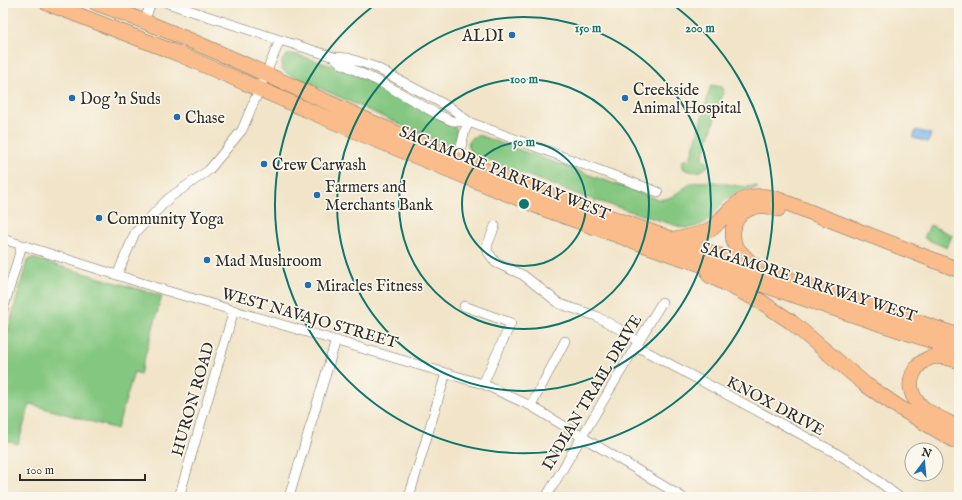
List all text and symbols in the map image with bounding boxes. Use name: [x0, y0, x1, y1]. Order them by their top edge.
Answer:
text: 150 m: [575, 21, 602, 36]
text: 200 m: [685, 21, 715, 36]
place label: ALDI: [461, 27, 504, 47]
marker: ALDI: [507, 30, 517, 40]
text: 100 m: [510, 72, 539, 87]
place label: Creekside Animal Hospital: [632, 81, 742, 119]
place label: Dog 'n Suds: [80, 90, 161, 110]
marker: Dog 'n Suds: [67, 93, 77, 103]
marker: Creekside Animal Hospital: [620, 93, 630, 103]
place label: Chase: [185, 109, 225, 129]
marker: Chase: [172, 112, 182, 122]
street label: SAGAMORE PARKWAY WEST: [396, 122, 613, 226]
text: 50 m: [513, 135, 536, 150]
place label: Crew Carwash: [272, 156, 367, 176]
marker: Crew Carwash: [259, 159, 269, 169]
place label: Farmers and Merchants Bank: [325, 178, 434, 216]
marker: Farmers and Merchants Bank: [312, 190, 322, 200]
centre of rings: [517, 197, 531, 211]
place label: Community Yoga: [107, 210, 224, 230]
marker: Community Yoga: [94, 213, 104, 223]
street label: SAGAMORE PARKWAY WEST: [698, 239, 919, 327]
place label: Mad Mushroom: [215, 252, 322, 272]
marker: Mad Mushroom: [202, 255, 212, 265]
place label: Miracles Fitness: [316, 277, 423, 297]
marker: Miracles Fitness: [303, 280, 313, 290]
street label: WEST NAVAJO STREET: [219, 284, 400, 354]
street label: INDIAN TRAIL DRIVE: [538, 312, 647, 474]
street label: HURON ROAD: [168, 340, 220, 459]
street label: KNOX DRIVE: [723, 373, 827, 441]
north arrow: [904, 442, 944, 482]
text: N: [919, 445, 933, 462]
scale bar: [20, 456, 145, 482]
text: 100 m: [26, 463, 54, 478]

